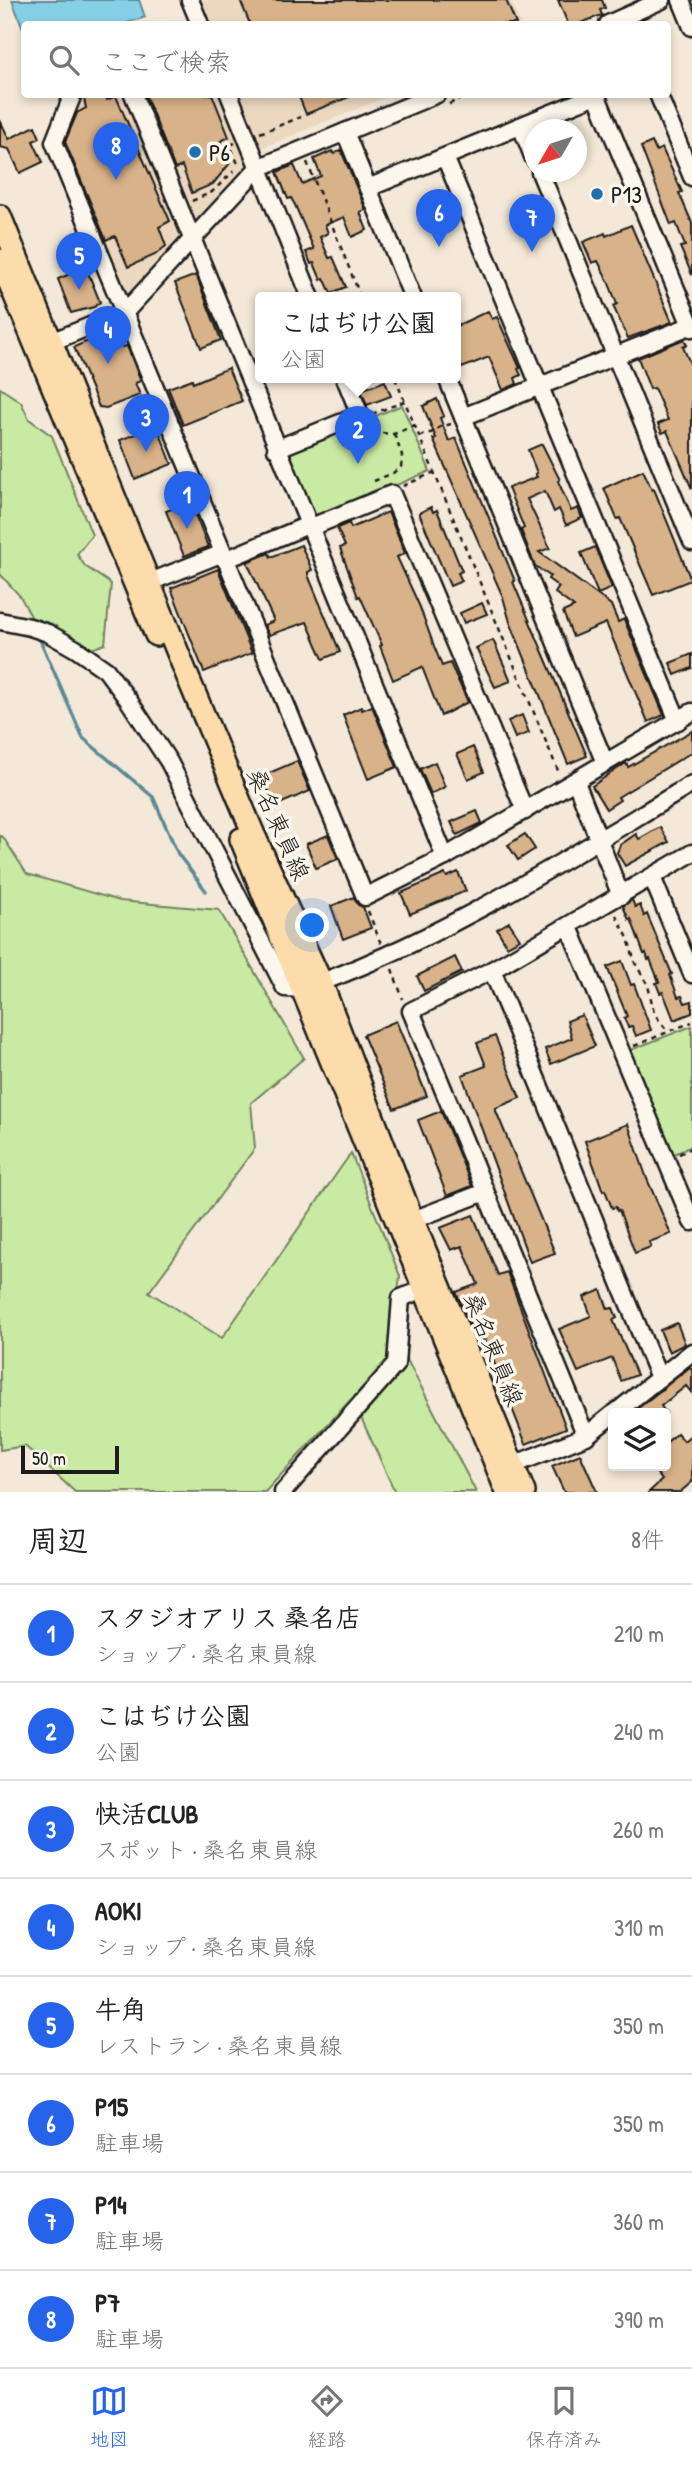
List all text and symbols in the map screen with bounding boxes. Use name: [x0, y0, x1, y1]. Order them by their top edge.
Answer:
search box: [21, 21, 671, 98]
icon: search: [45, 41, 83, 79]
text: ここで検索: [101, 44, 231, 79]
north arrow: [524, 119, 587, 182]
pin: 8: [93, 122, 139, 180]
place label: P6: [209, 136, 230, 168]
marker: P6: [187, 144, 203, 160]
place label: P13: [611, 178, 642, 210]
marker: P13: [589, 186, 605, 202]
pin: 6: [416, 189, 462, 247]
pin: 7: [509, 194, 555, 252]
pin: 5: [56, 232, 102, 290]
popup: [255, 292, 461, 383]
text: こはぢけ公園: [280, 305, 436, 340]
pin: 4: [85, 306, 131, 364]
text: 公園: [280, 343, 326, 374]
pin: 3: [123, 394, 169, 452]
pin: 2: [335, 406, 381, 464]
pin: 1: [164, 471, 210, 529]
street label: 桑名東員線: [240, 763, 318, 885]
your location: [295, 908, 329, 942]
street label: 桑名東員線: [457, 1287, 531, 1411]
map controls: [608, 1408, 671, 1471]
button: layers: [608, 1408, 671, 1471]
scale bar: [21, 1443, 119, 1475]
text: 50 m: [32, 1445, 66, 1471]
text: 周辺: [28, 1520, 88, 1560]
text: 8件: [631, 1524, 664, 1555]
text: スタジオアリス 桑名店: [95, 1600, 362, 1635]
text: 1: [47, 1618, 55, 1649]
text: 210 m: [614, 1618, 664, 1649]
text: ショップ · 桑名東員線: [95, 1638, 316, 1669]
text: こはぢけ公園: [95, 1698, 251, 1733]
text: 2: [46, 1716, 56, 1747]
text: 240 m: [613, 1716, 664, 1747]
text: 公園: [95, 1736, 141, 1767]
text: 快活CLUB: [95, 1796, 198, 1831]
text: 3: [46, 1814, 56, 1845]
text: 260 m: [613, 1814, 664, 1845]
text: スポット · 桑名東員線: [95, 1834, 317, 1865]
text: AOKI: [95, 1893, 142, 1928]
text: 4: [47, 1912, 55, 1943]
text: 310 m: [614, 1912, 664, 1943]
text: ショップ · 桑名東員線: [95, 1931, 316, 1962]
text: 牛角: [95, 1992, 147, 2027]
text: 5: [46, 2010, 56, 2041]
text: 350 m: [613, 2010, 664, 2041]
text: レストラン · 桑名東員線: [95, 2030, 342, 2061]
text: P15: [95, 2089, 128, 2124]
text: 6: [46, 2108, 56, 2139]
text: 350 m: [613, 2108, 664, 2139]
text: 駐車場: [95, 2127, 164, 2158]
text: P14: [95, 2187, 127, 2222]
text: 7: [45, 2206, 57, 2237]
text: 360 m: [613, 2206, 664, 2237]
text: 駐車場: [95, 2225, 164, 2256]
text: P7: [95, 2285, 120, 2320]
text: 8: [46, 2304, 56, 2335]
text: 390 m: [614, 2304, 664, 2335]
text: 駐車場: [95, 2323, 164, 2354]
tab: 地図: [90, 2382, 128, 2452]
tab: 経路: [308, 2382, 346, 2452]
tab: 保存済み: [526, 2382, 602, 2452]

